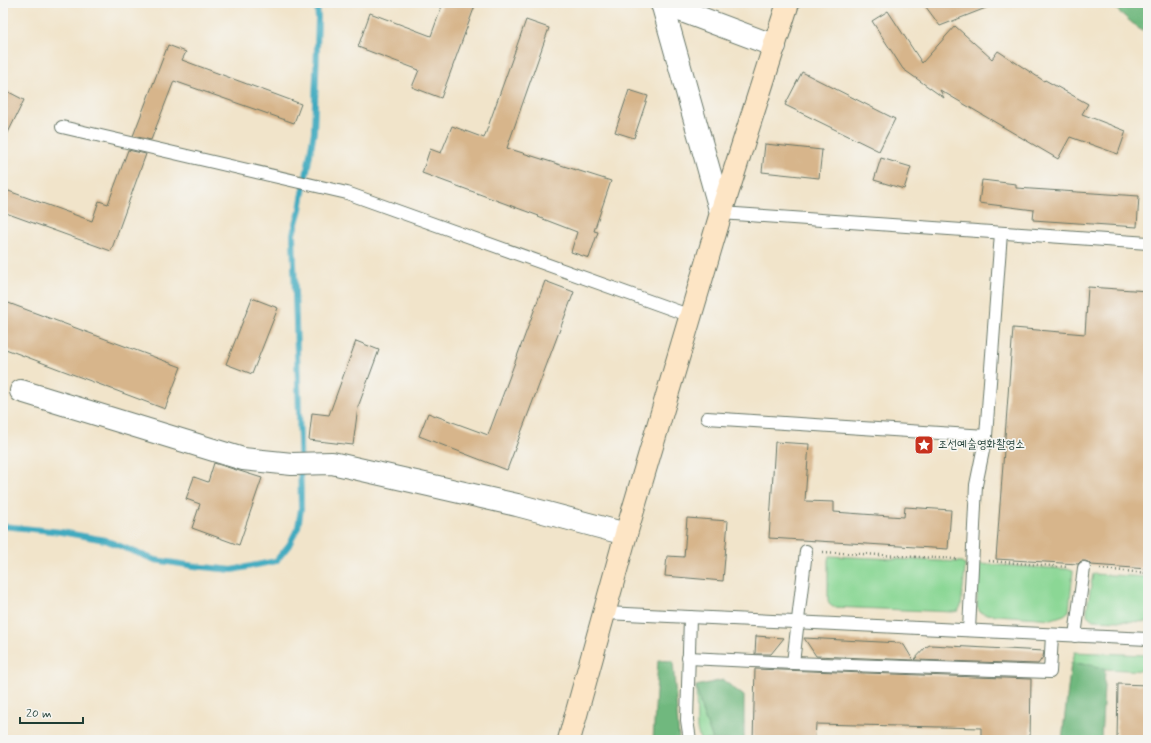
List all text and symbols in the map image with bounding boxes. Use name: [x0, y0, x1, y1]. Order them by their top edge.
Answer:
place icon: 조선예술영화촬영소: [913, 434, 935, 456]
place label: 조선예술영화촬영소: [938, 437, 1025, 453]
scale bar: [20, 699, 83, 725]
text: 20 m: [26, 706, 52, 722]

